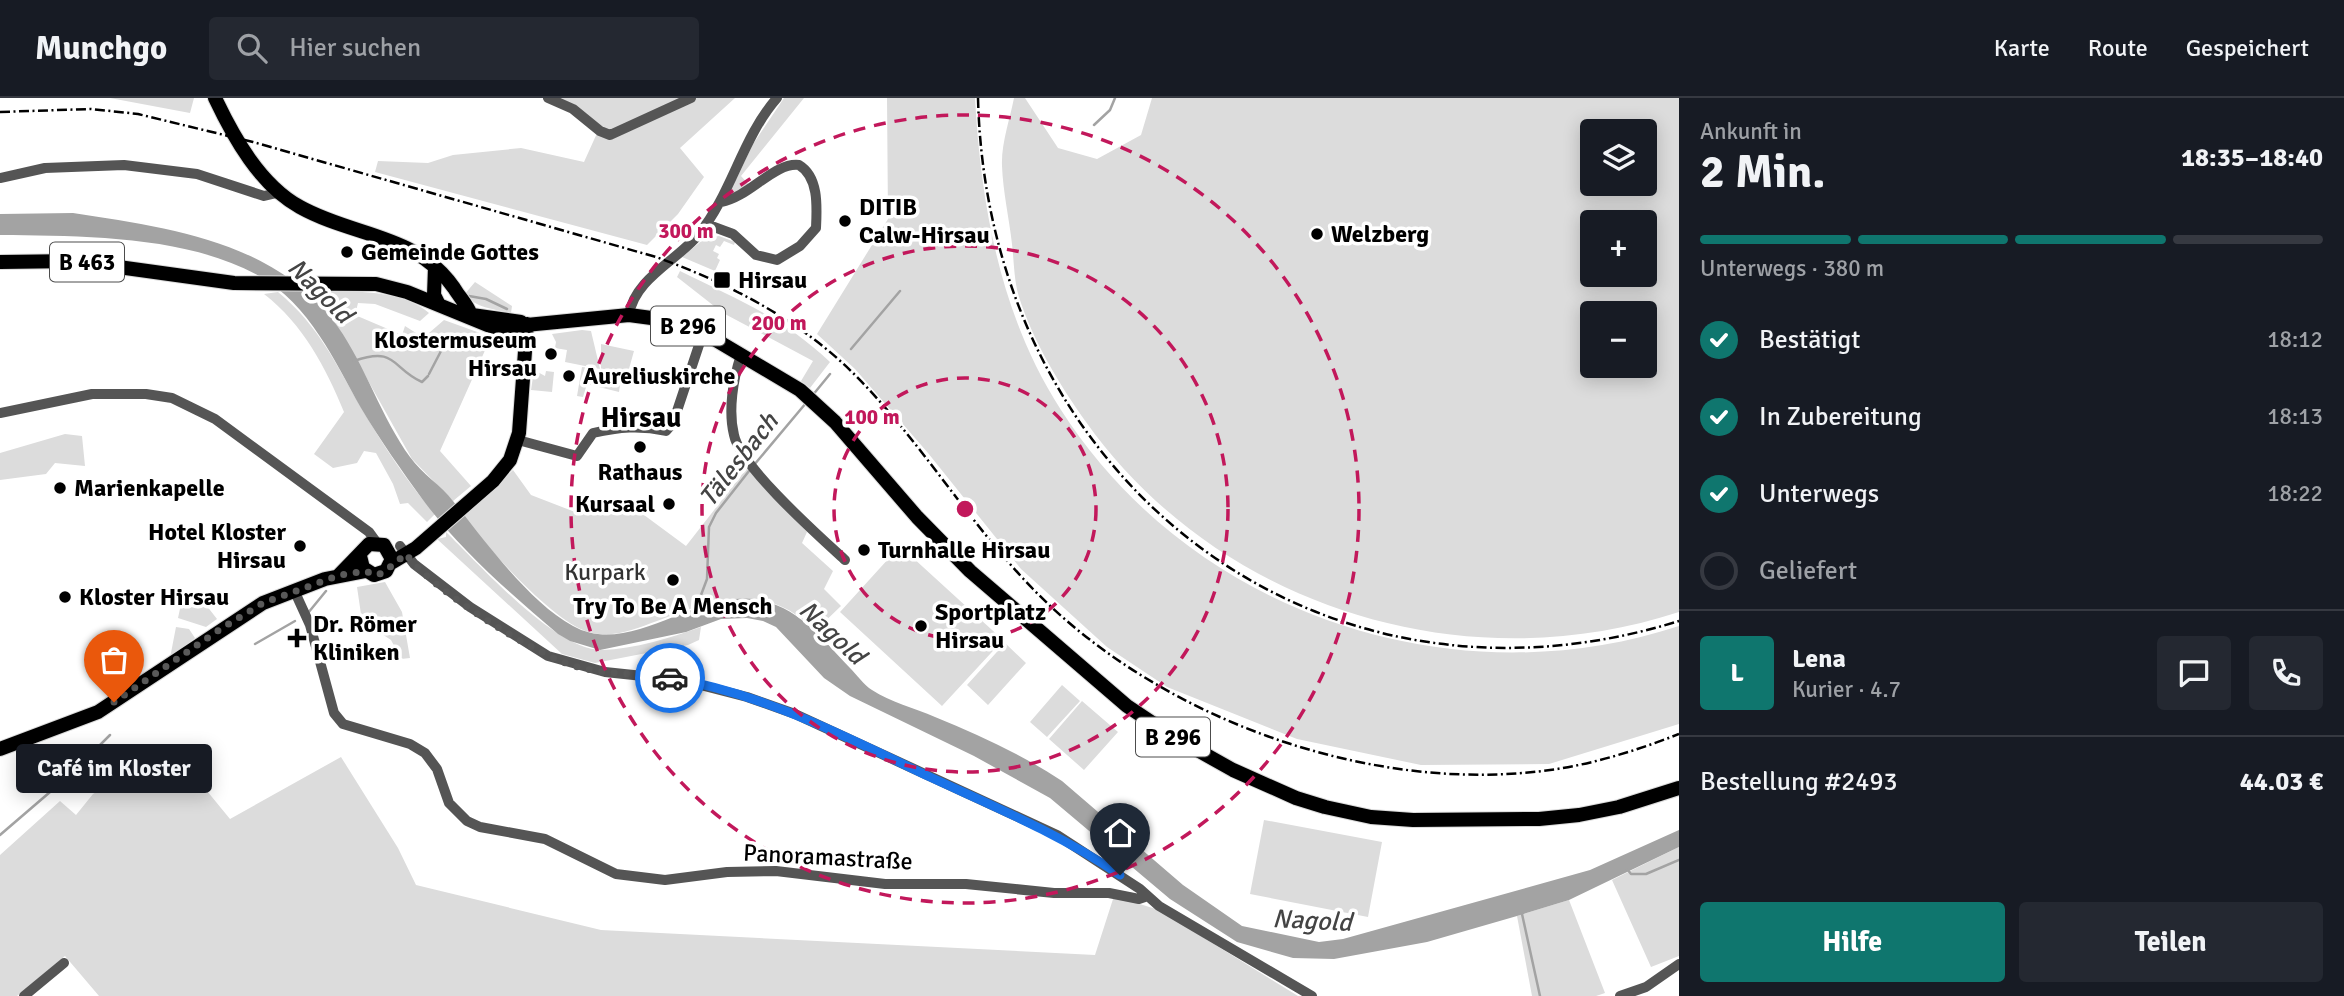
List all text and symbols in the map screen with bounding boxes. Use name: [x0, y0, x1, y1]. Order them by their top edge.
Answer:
search box: [209, 17, 699, 80]
text: Munchgo: [35, 28, 167, 69]
icon: search: [233, 29, 271, 67]
text: Hier suchen: [289, 32, 421, 64]
text: Karte: [1994, 33, 2050, 63]
text: Route: [2088, 33, 2148, 63]
text: Gespeichert: [2186, 33, 2309, 63]
text: Ankunft in: [1700, 117, 1802, 146]
map controls: [1580, 119, 1657, 378]
button: layers: [1580, 119, 1657, 196]
text: 18:35–18:40: [2181, 142, 2323, 174]
text: 2 Min.: [1700, 144, 1825, 200]
place label: DITIB Calw-Hirsau: [859, 192, 990, 250]
button: +: [1580, 210, 1657, 287]
marker: DITIB Calw-Hirsau: [837, 213, 853, 229]
text: 300 m: [658, 218, 714, 244]
place label: Welzberg: [1331, 219, 1429, 249]
marker: Welzberg: [1309, 226, 1325, 242]
place label: Gemeinde Gottes: [361, 237, 539, 267]
road number: B 463: [50, 242, 124, 281]
marker: Gemeinde Gottes: [339, 244, 355, 260]
water label: Nagold: [281, 252, 362, 333]
text: Unterwegs · 380 m: [1700, 254, 1884, 283]
place label: Hirsau: [738, 265, 807, 295]
marker: Hirsau: [712, 270, 732, 290]
button: −: [1580, 301, 1657, 378]
road number: B 296: [651, 306, 725, 345]
text: 200 m: [751, 310, 807, 336]
icon: check: [1700, 321, 1738, 359]
text: Bestätigt: [1759, 324, 1860, 356]
place label: Klostermuseum Hirsau: [374, 325, 537, 383]
text: 18:12: [2267, 325, 2323, 354]
marker: Klostermuseum Hirsau: [543, 346, 559, 362]
place label: Aureliuskirche: [583, 361, 736, 391]
marker: Aureliuskirche: [561, 368, 577, 384]
icon: check: [1700, 398, 1738, 436]
district label: Hirsau: [601, 401, 681, 435]
text: In Zubereitung: [1759, 401, 1922, 433]
text: 18:13: [2267, 402, 2323, 431]
text: 100 m: [844, 404, 900, 430]
water label: Tälesbach: [693, 406, 786, 513]
marker: Rathaus: [632, 439, 648, 455]
place label: Rathaus: [598, 457, 683, 487]
place label: Marienkapelle: [74, 473, 225, 503]
icon: check: [1700, 475, 1738, 513]
text: Unterwegs: [1759, 478, 1879, 510]
text: 18:22: [2267, 479, 2323, 508]
marker: Marienkapelle: [52, 480, 68, 496]
place label: Kursaal: [575, 489, 655, 519]
marker: Kursaal: [661, 496, 677, 512]
centre of rings: [953, 497, 977, 521]
place label: Hotel Kloster Hirsau: [148, 517, 286, 575]
place label: Turnhalle Hirsau: [878, 535, 1050, 565]
marker: Hotel Kloster Hirsau: [292, 538, 308, 554]
marker: Turnhalle Hirsau: [856, 542, 872, 558]
text: Geliefert: [1759, 555, 1857, 587]
park label: Kurpark: [564, 557, 646, 587]
marker: Try To Be A Mensch: [665, 572, 681, 588]
place label: Kloster Hirsau: [79, 582, 229, 612]
marker: Kloster Hirsau: [57, 589, 73, 605]
place label: Try To Be A Mensch: [573, 591, 773, 621]
water label: Nagold: [792, 594, 874, 674]
place label: Sportplatz Hirsau: [935, 597, 1046, 655]
place label: Dr. Römer Kliniken: [313, 609, 417, 667]
marker: Sportplatz Hirsau: [913, 618, 929, 634]
marker: Dr. Römer Kliniken: [287, 628, 307, 648]
pin: [84, 630, 144, 702]
button: chat: [2157, 636, 2231, 710]
button: phone: [2249, 636, 2323, 710]
icon: bag: [95, 641, 133, 679]
courier: [635, 643, 705, 713]
text: Lena: [1792, 643, 1846, 675]
text: L: [1730, 657, 1744, 689]
icon: car: [651, 659, 689, 697]
text: Kurier · 4.7: [1792, 675, 1901, 704]
road number: B 296: [1136, 718, 1210, 757]
callout: Café im Kloster: [16, 744, 212, 793]
text: Café im Kloster: [37, 754, 191, 783]
text: Bestellung #2493: [1700, 766, 1897, 798]
text: 44.03 €: [2240, 766, 2323, 798]
pin: [1090, 803, 1150, 875]
icon: home: [1101, 814, 1139, 852]
street label: Panoramastraße: [742, 838, 914, 876]
button: Hilfe: [1700, 902, 2005, 982]
button: Teilen: [2019, 902, 2323, 982]
water label: Nagold: [1272, 903, 1356, 939]

